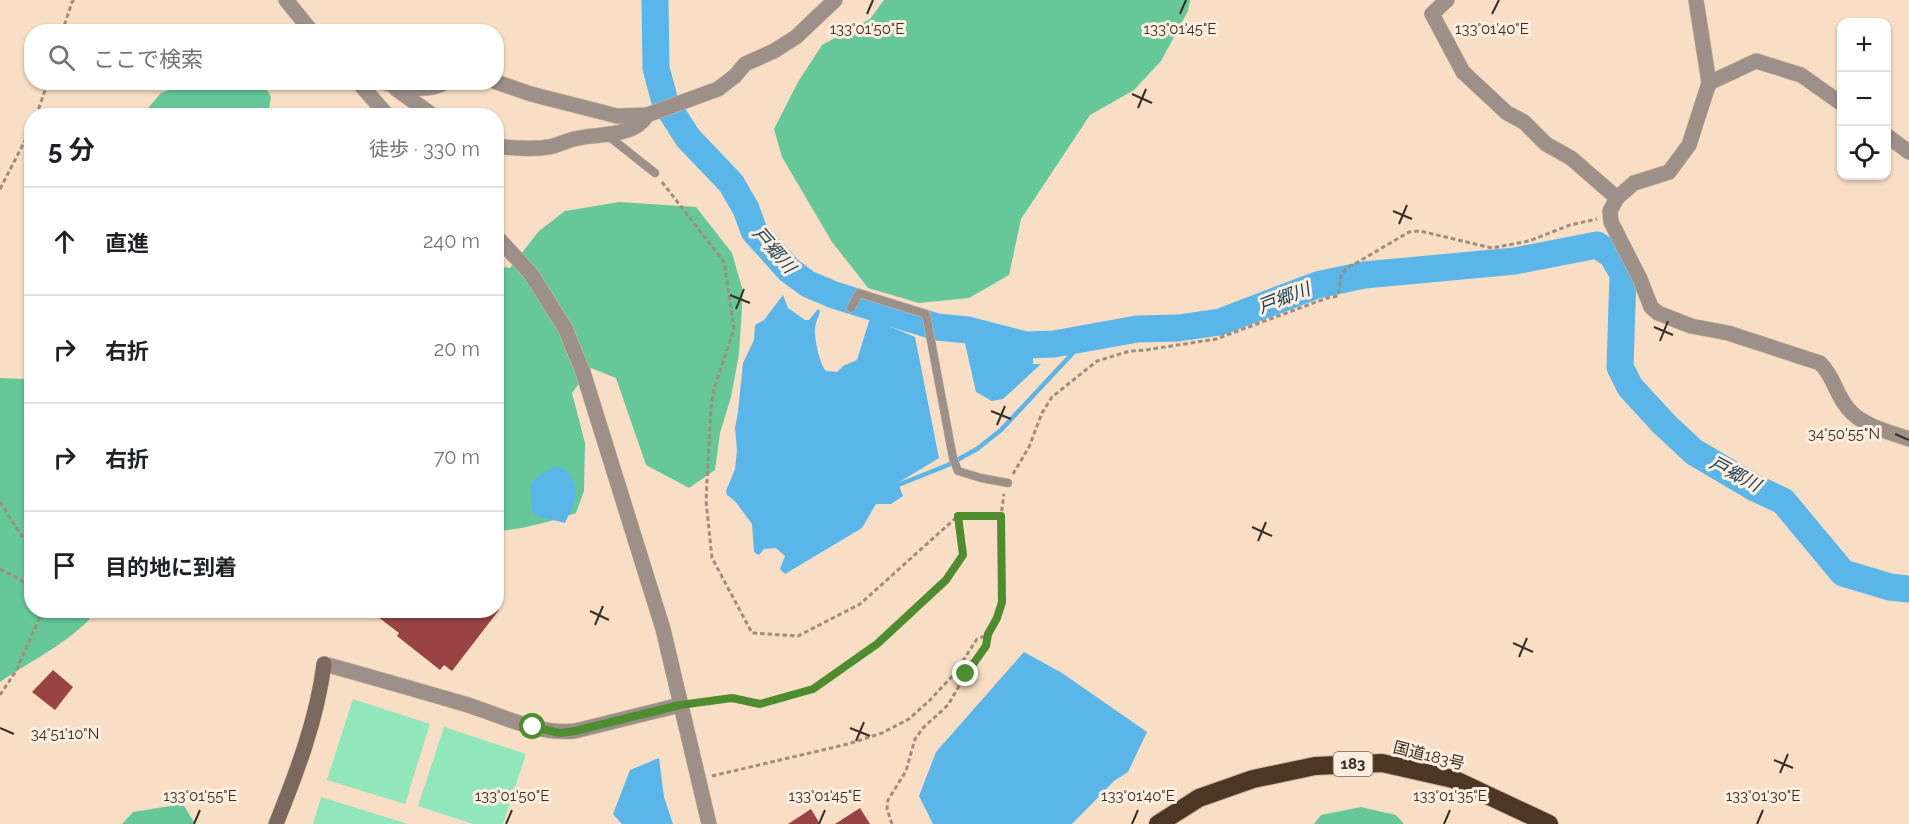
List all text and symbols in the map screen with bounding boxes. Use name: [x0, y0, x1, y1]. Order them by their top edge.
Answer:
map controls: [1837, 18, 1891, 180]
button: +: [1837, 18, 1891, 72]
text: 133°01'50"E: [830, 20, 904, 38]
text: 133°01'45"E: [1144, 20, 1216, 38]
text: 133°01'40"E: [1455, 20, 1529, 38]
search box: [24, 24, 504, 90]
icon: search: [45, 41, 78, 74]
text: ここで検索: [93, 46, 203, 72]
button: −: [1837, 72, 1891, 126]
button: locate: [1837, 126, 1891, 180]
text: 5 分: [48, 135, 95, 165]
text: 徒歩 · 330 m: [369, 137, 480, 161]
water label: 戸郷川: [749, 222, 801, 278]
icon: ahead: [48, 225, 81, 258]
text: 240 m: [423, 229, 480, 253]
text: 直進: [105, 230, 149, 256]
water label: 戸郷川: [1255, 277, 1315, 317]
icon: right: [48, 333, 81, 366]
text: 20 m: [434, 337, 480, 361]
text: 右折: [105, 338, 149, 364]
text: 34°50'55"N: [1808, 425, 1880, 443]
icon: right: [48, 441, 81, 474]
text: 70 m: [434, 445, 480, 469]
text: 右折: [105, 446, 149, 472]
water label: 戸郷川: [1706, 452, 1766, 496]
icon: arrive: [48, 549, 81, 582]
text: 目的地に到着: [105, 554, 237, 580]
route end: [952, 660, 978, 686]
route start: [519, 713, 545, 739]
text: 34°51'10"N: [31, 725, 99, 743]
street label: 国道183号: [1391, 737, 1467, 774]
road number: 183: [1334, 752, 1372, 776]
text: 133°01'55"E: [163, 787, 237, 805]
text: 133°01'50"E: [475, 787, 549, 805]
text: 133°01'45"E: [789, 787, 861, 805]
text: 133°01'40"E: [1101, 787, 1175, 805]
text: 133°01'35"E: [1413, 787, 1487, 805]
text: 133°01'30"E: [1726, 787, 1800, 805]

